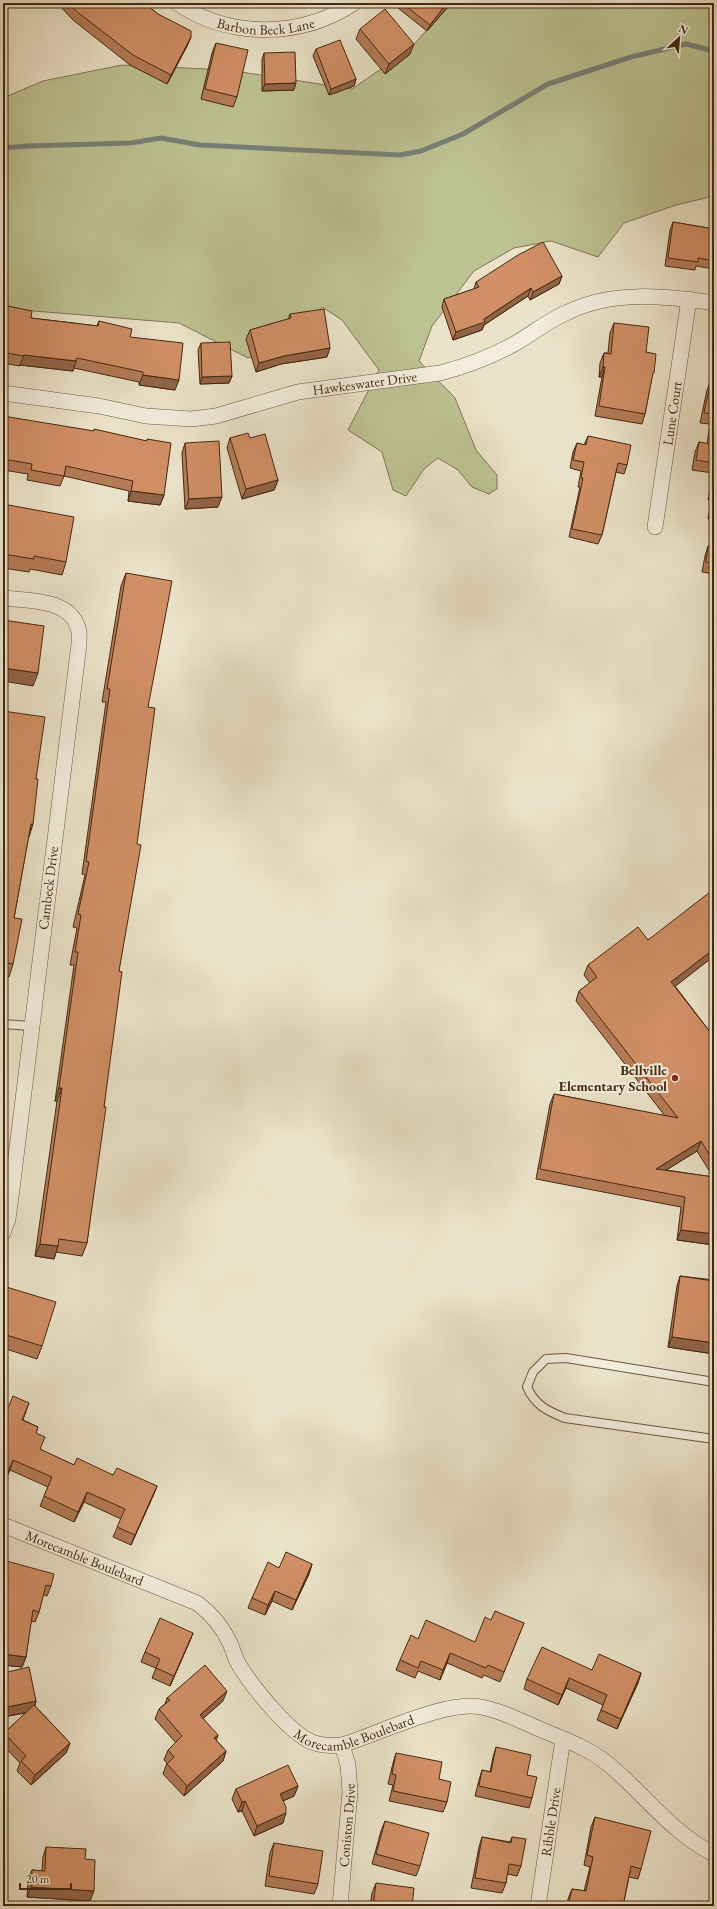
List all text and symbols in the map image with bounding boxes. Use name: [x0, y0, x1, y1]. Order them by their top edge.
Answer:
street label: Barbon Beck Lane: [215, 13, 317, 39]
north arrow: [659, 18, 699, 58]
text: N: [676, 21, 691, 37]
street label: Hawkeswater Drive: [311, 367, 419, 399]
street label: Lune Court: [658, 379, 686, 447]
street label: Cambeck Drive: [34, 845, 62, 931]
place label: Bellville Elementary School: [559, 1061, 667, 1095]
marker: Bellville Elementary School: [670, 1073, 680, 1083]
street label: Morecamble Boulebard: [23, 1526, 147, 1590]
street label: Morecamble Boulebard: [291, 1710, 417, 1755]
street label: Coniston Drive: [334, 1782, 359, 1868]
street label: Ribble Drive: [537, 1786, 565, 1858]
scale bar: [20, 1865, 71, 1891]
text: 20 m: [26, 1871, 50, 1887]

